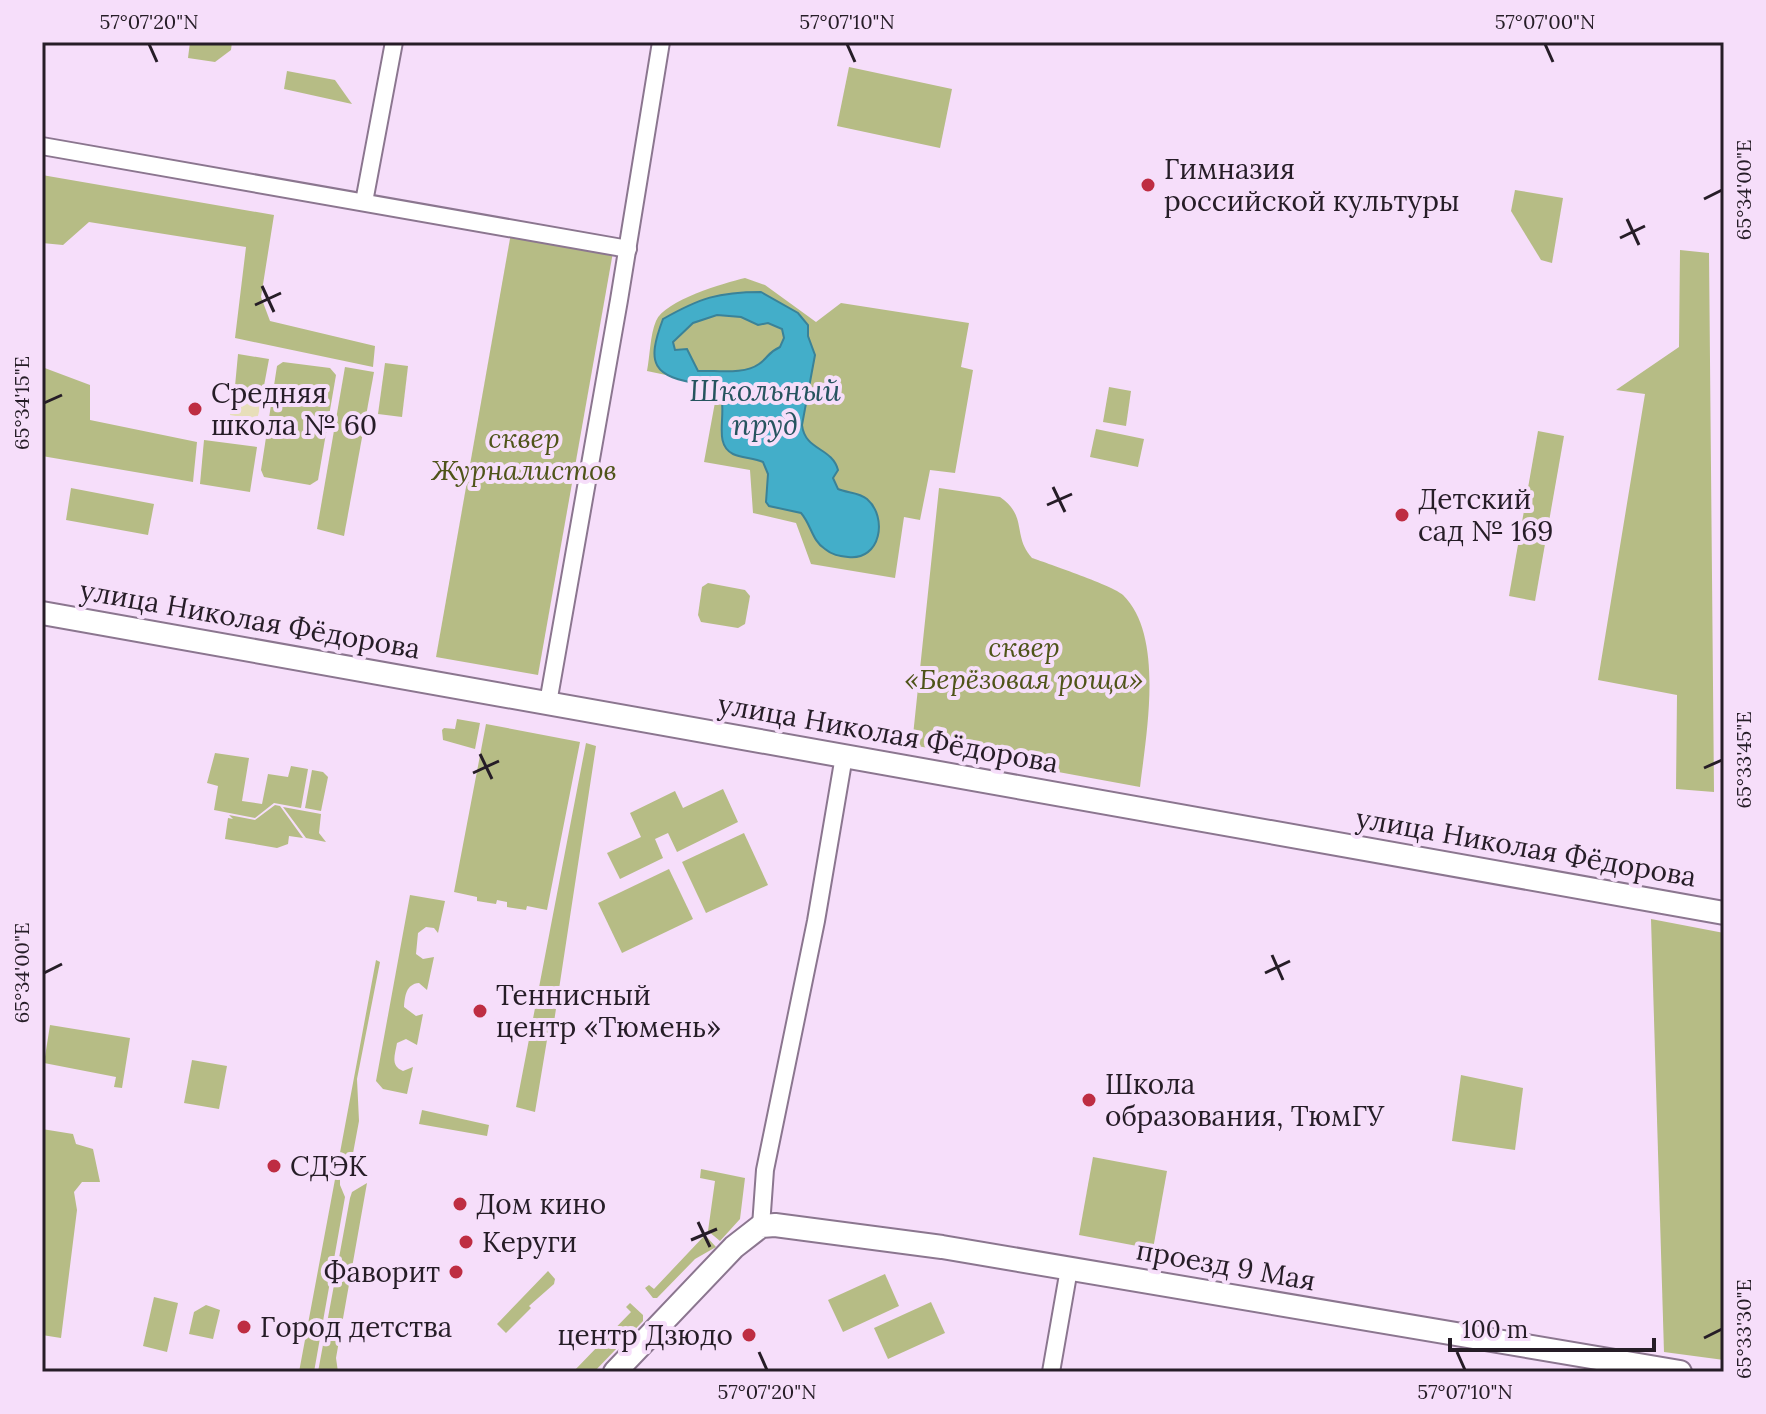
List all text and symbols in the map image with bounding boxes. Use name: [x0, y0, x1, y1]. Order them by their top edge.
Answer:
text: 57°07'20"N: [100, 9, 198, 34]
text: 57°07'10"N: [799, 9, 895, 34]
text: 57°07'00"N: [1495, 9, 1595, 34]
text: 65°34'00"E: [1731, 140, 1756, 240]
place label: Гимназия российской культуры: [1164, 151, 1460, 219]
marker: Гимназия российской культуры: [1139, 176, 1157, 194]
text: 65°34'15"E: [9, 356, 34, 450]
water label: Школьный пруд: [689, 371, 841, 443]
place label: Средняя школа № 60: [211, 375, 377, 443]
marker: Средняя школа № 60: [186, 400, 204, 418]
park label: сквер Журналистов: [430, 420, 617, 488]
place label: Детский сад № 169: [1418, 481, 1554, 549]
marker: Детский сад № 169: [1393, 506, 1411, 524]
street label: улица Николая Фёдорова: [77, 571, 423, 667]
park label: сквер «Берёзовая роща»: [905, 629, 1143, 697]
street label: улица Николая Фёдорова: [715, 685, 1061, 781]
text: 65°33'45"E: [1731, 711, 1756, 809]
street label: улица Николая Фёдорова: [1353, 799, 1699, 895]
text: 65°34'00"E: [9, 923, 34, 1023]
place label: Теннисный центр «Тюмень»: [496, 977, 721, 1045]
marker: Теннисный центр «Тюмень»: [471, 1002, 489, 1020]
place label: Школа образования, ТюмГУ: [1105, 1066, 1385, 1134]
marker: Школа образования, ТюмГУ: [1080, 1091, 1098, 1109]
place label: СДЭК: [290, 1148, 367, 1184]
marker: СДЭК: [265, 1157, 283, 1175]
place label: Дом кино: [476, 1186, 606, 1222]
marker: Дом кино: [451, 1195, 469, 1213]
place label: Керуги: [482, 1224, 577, 1260]
street label: проезд 9 Мая: [1134, 1232, 1318, 1298]
marker: Керуги: [457, 1233, 475, 1251]
place label: Фаворит: [324, 1254, 440, 1290]
marker: Фаворит: [447, 1263, 465, 1281]
text: 65°33'30"E: [1731, 1279, 1756, 1379]
scale bar: [1450, 1302, 1654, 1352]
place label: Город детства: [260, 1309, 452, 1345]
text: 100 m: [1462, 1314, 1528, 1345]
place label: центр Дзюдо: [557, 1317, 733, 1353]
marker: Город детства: [235, 1318, 253, 1336]
marker: центр Дзюдо: [740, 1326, 758, 1344]
text: 57°07'20"N: [718, 1379, 816, 1404]
text: 57°07'10"N: [1417, 1379, 1513, 1404]

